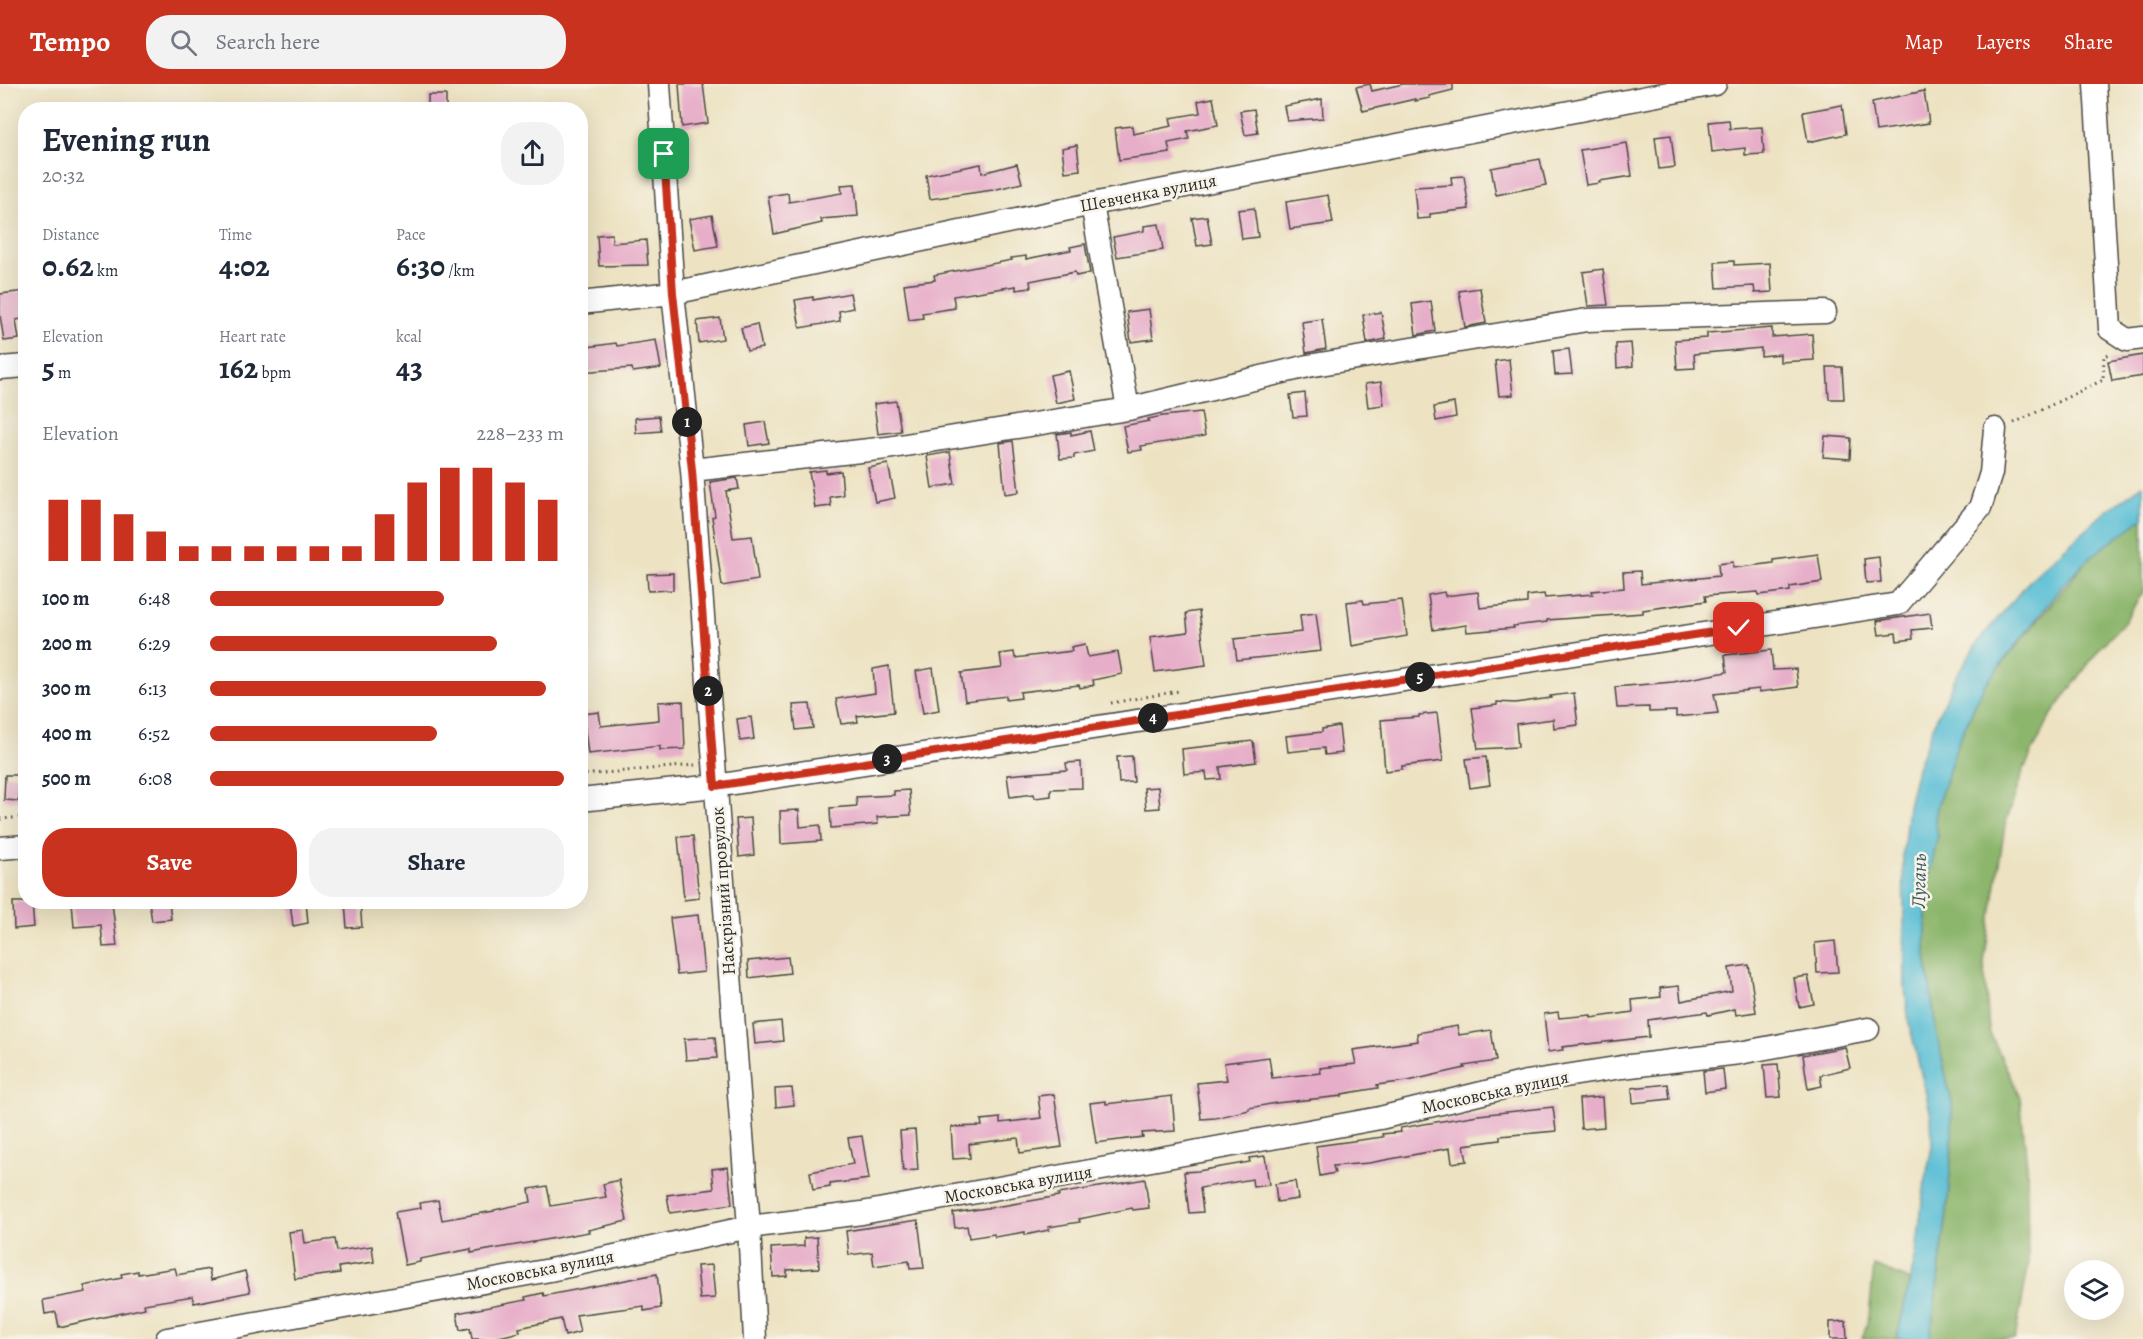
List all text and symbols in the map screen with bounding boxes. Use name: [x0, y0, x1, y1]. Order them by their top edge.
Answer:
search box: [146, 15, 566, 69]
text: Tempo: [30, 23, 110, 61]
icon: search: [167, 26, 200, 59]
text: Search here: [215, 27, 320, 57]
text: Map: [1904, 28, 1943, 56]
text: Layers: [1976, 28, 2031, 56]
text: Share: [2064, 28, 2113, 56]
text: Evening run: [42, 117, 211, 162]
button: share: [501, 122, 564, 185]
pin: [638, 128, 689, 179]
icon: arrive: [647, 137, 680, 170]
text: 20:32: [42, 162, 85, 189]
street label: Шевченка вулиця: [1078, 168, 1218, 218]
text: Distance: [42, 224, 99, 246]
text: Time: [219, 224, 252, 246]
text: Pace: [396, 224, 426, 246]
text: 0.62: [42, 246, 94, 286]
text: 4:02: [219, 246, 270, 286]
text: 6:30: [396, 246, 445, 286]
text: km: [94, 260, 118, 282]
text: /km: [445, 260, 475, 282]
text: Elevation: [42, 326, 103, 348]
text: Heart rate: [219, 326, 286, 348]
text: kcal: [396, 326, 422, 348]
text: 5: [42, 348, 55, 388]
text: 162: [219, 348, 258, 388]
text: 43: [396, 348, 423, 388]
text: m: [55, 362, 71, 384]
text: bpm: [258, 362, 291, 384]
pin: 1: [672, 407, 702, 437]
text: 1: [684, 411, 690, 433]
text: Elevation: [42, 420, 119, 447]
text: 228–233 m: [476, 420, 564, 447]
text: 100 m: [42, 585, 90, 612]
text: 6:48: [138, 585, 171, 612]
pin: [1713, 602, 1764, 653]
icon: check: [1722, 611, 1755, 644]
text: 200 m: [42, 630, 92, 657]
text: 6:29: [138, 630, 171, 657]
pin: 5: [1405, 662, 1435, 692]
text: 5: [1417, 666, 1423, 688]
text: 300 m: [42, 675, 91, 702]
text: 6:13: [138, 675, 167, 702]
pin: 2: [693, 676, 723, 706]
text: 2: [704, 680, 712, 702]
pin: 4: [1138, 703, 1168, 733]
text: 4: [1149, 707, 1157, 729]
text: 400 m: [42, 720, 92, 747]
text: 6:52: [138, 720, 170, 747]
pin: 3: [872, 744, 902, 774]
text: 3: [884, 748, 890, 770]
text: 500 m: [42, 765, 91, 792]
text: 6:08: [138, 765, 172, 792]
street label: Наскрізний провулок: [705, 806, 741, 976]
button: Save: [42, 828, 297, 897]
button: Share: [309, 828, 564, 897]
water label: Лугань: [1905, 853, 1933, 910]
street label: Московська вулиця: [1419, 1065, 1571, 1119]
street label: Московська вулиця: [942, 1159, 1094, 1209]
street label: Московська вулиця: [464, 1244, 616, 1296]
map controls: [2064, 1260, 2124, 1320]
button: layers: [2064, 1260, 2124, 1320]

